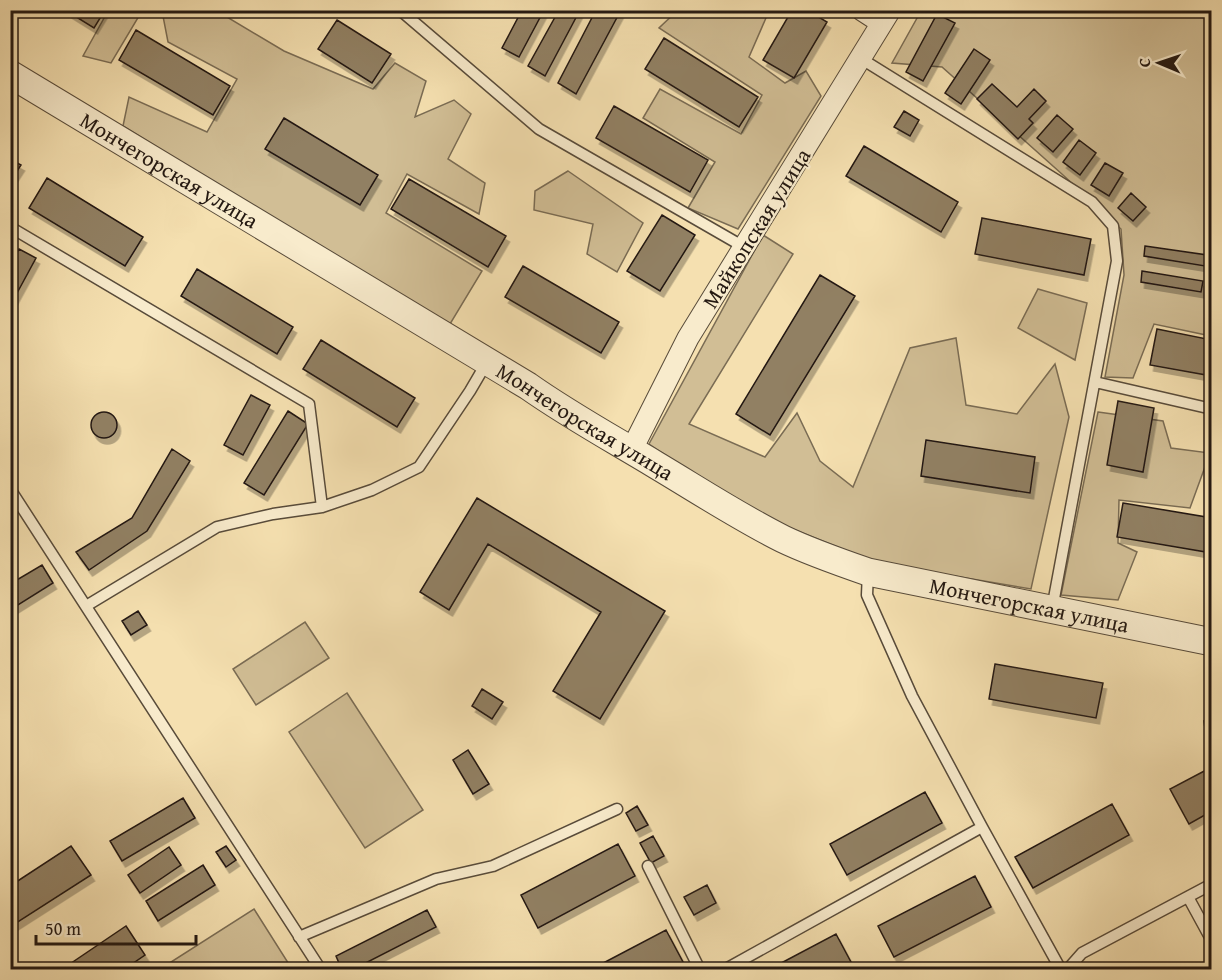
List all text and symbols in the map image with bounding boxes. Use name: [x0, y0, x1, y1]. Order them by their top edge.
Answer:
north arrow: [1129, 33, 1189, 93]
text: С: [1132, 58, 1156, 67]
street label: Мончегорская улица: [74, 104, 265, 236]
street label: Майкопская улица: [694, 141, 818, 314]
street label: Мончегорская улица: [490, 355, 680, 488]
street label: Мончегорская улица: [927, 569, 1132, 641]
scale bar: [36, 908, 196, 946]
text: 50 m: [45, 915, 81, 942]

